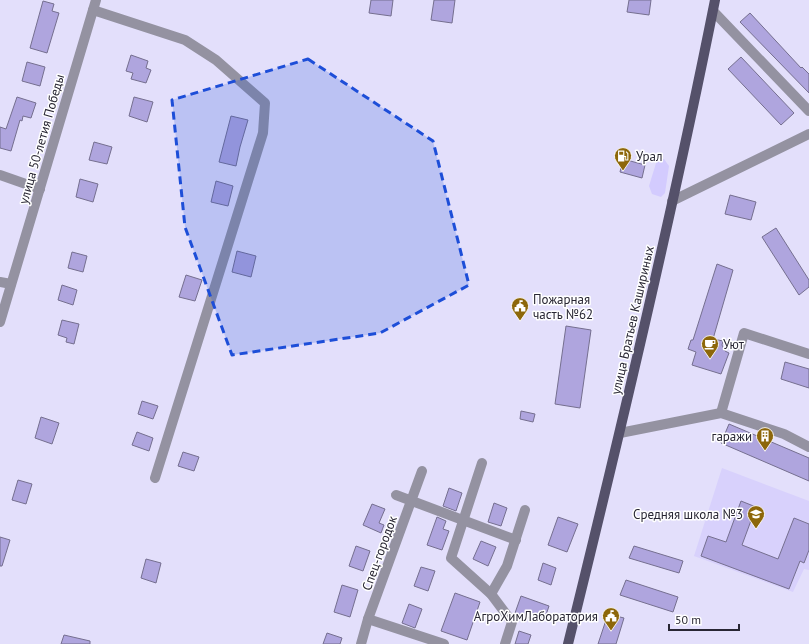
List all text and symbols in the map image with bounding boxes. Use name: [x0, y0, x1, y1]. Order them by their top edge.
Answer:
street label: улица 50-летия Победы: [15, 72, 68, 206]
fuel station icon: Урал: [613, 146, 633, 171]
place label: Урал: [636, 148, 663, 165]
street label: улица Братьев Кашириных: [607, 244, 658, 396]
place label: Пожарная часть №62: [533, 291, 593, 323]
public building icon: Пожарная часть №62: [510, 296, 530, 321]
cafe icon: Уют: [700, 334, 720, 359]
place label: Уют: [723, 336, 745, 353]
building icon: гаражи: [755, 426, 775, 451]
place label: гаражи: [712, 428, 752, 445]
school or university icon: Средняя школа №3: [746, 504, 766, 529]
place label: Средняя школа №3: [633, 506, 743, 523]
street label: Спец-городок: [358, 513, 401, 593]
public building icon: АгроХимЛаборатория: [601, 606, 621, 631]
scale bar: [669, 606, 739, 632]
place label: АгроХимЛаборатория: [474, 608, 598, 625]
text: 50 m: [675, 612, 701, 627]

